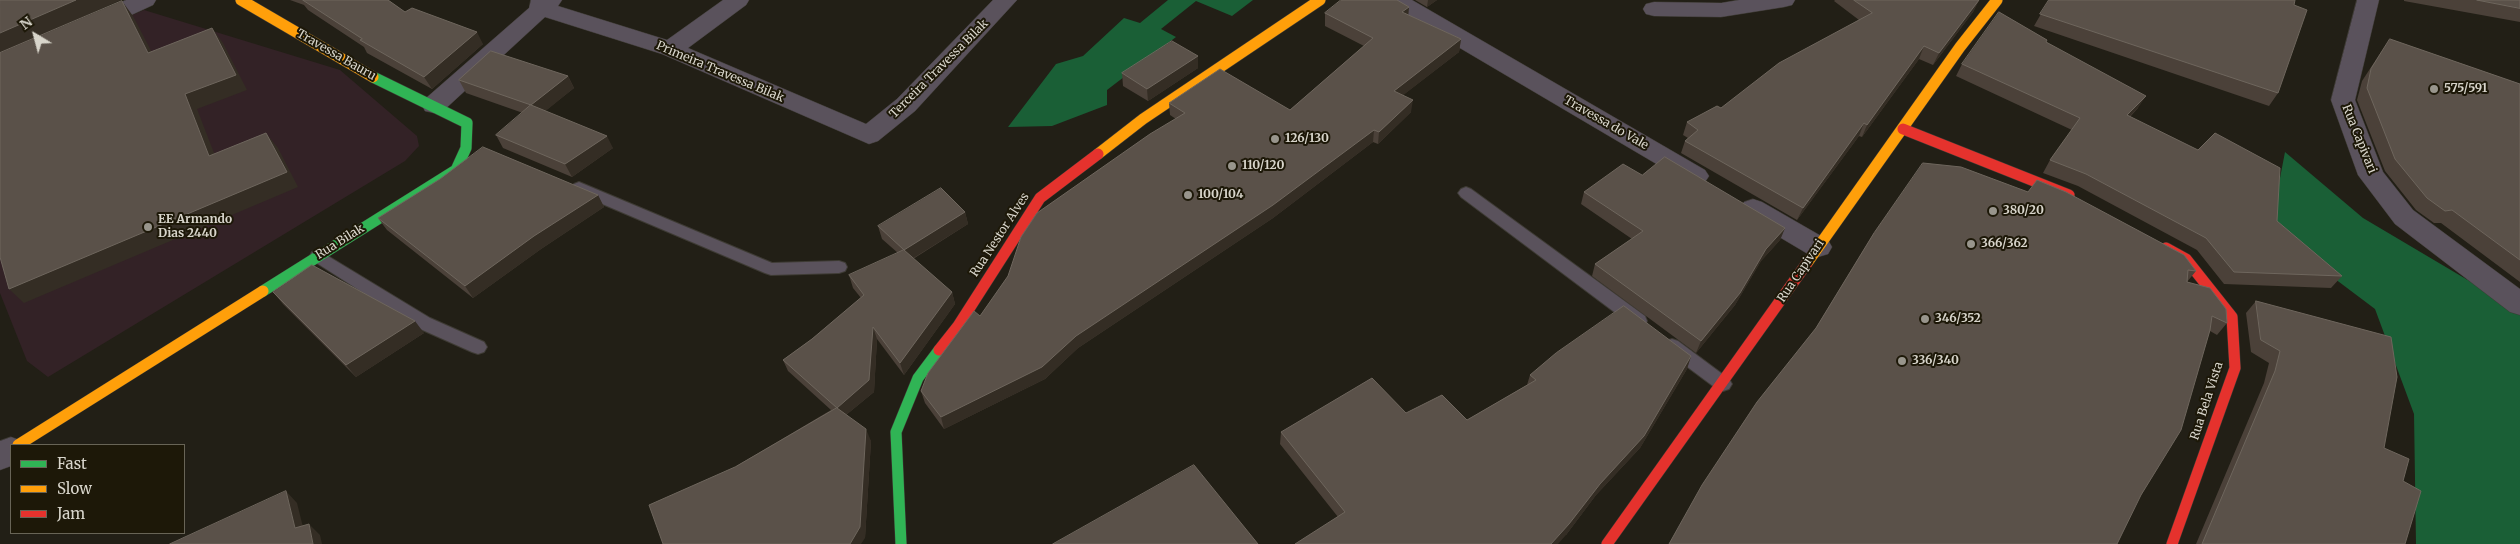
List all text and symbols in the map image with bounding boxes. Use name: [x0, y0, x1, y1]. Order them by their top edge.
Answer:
north arrow: [10, 10, 60, 60]
text: N: [16, 13, 36, 34]
street label: Terceira Travessa Bilak: [887, 17, 991, 121]
street label: Travessa Bauru: [294, 26, 378, 84]
street label: Primeira Travessa Bilak: [654, 39, 786, 105]
place label: 575/591: [2444, 82, 2487, 96]
marker: 575/591: [2428, 83, 2440, 95]
street label: Travessa do Vale: [1561, 93, 1651, 153]
street label: Rua Capivari: [2339, 103, 2379, 175]
place label: 126/130: [1285, 132, 1329, 146]
marker: 126/130: [1269, 133, 1281, 145]
place label: 110/120: [1242, 159, 1284, 173]
marker: 110/120: [1226, 160, 1238, 172]
place label: 100/104: [1198, 188, 1243, 202]
marker: 100/104: [1182, 189, 1194, 201]
street label: Rua Nestor Alves: [967, 190, 1033, 280]
place label: 380/20: [2003, 204, 2044, 218]
marker: 380/20: [1987, 205, 1999, 217]
place label: EE Armando Dias 2440: [158, 213, 232, 241]
marker: EE Armando Dias 2440: [142, 221, 154, 233]
street label: Rua Bilak: [313, 221, 367, 263]
street label: Rua Capivari: [1775, 237, 1827, 305]
place label: 366/362: [1981, 237, 2027, 251]
marker: 366/362: [1965, 238, 1977, 250]
place label: 346/352: [1935, 312, 1981, 326]
marker: 346/352: [1919, 313, 1931, 325]
place label: 336/340: [1912, 354, 1959, 368]
marker: 336/340: [1896, 355, 1908, 367]
street label: Rua Bela Vista: [2188, 360, 2226, 442]
legend: [10, 444, 185, 534]
text: Fast: [57, 454, 87, 473]
text: Slow: [57, 479, 92, 498]
text: Jam: [57, 504, 85, 523]

